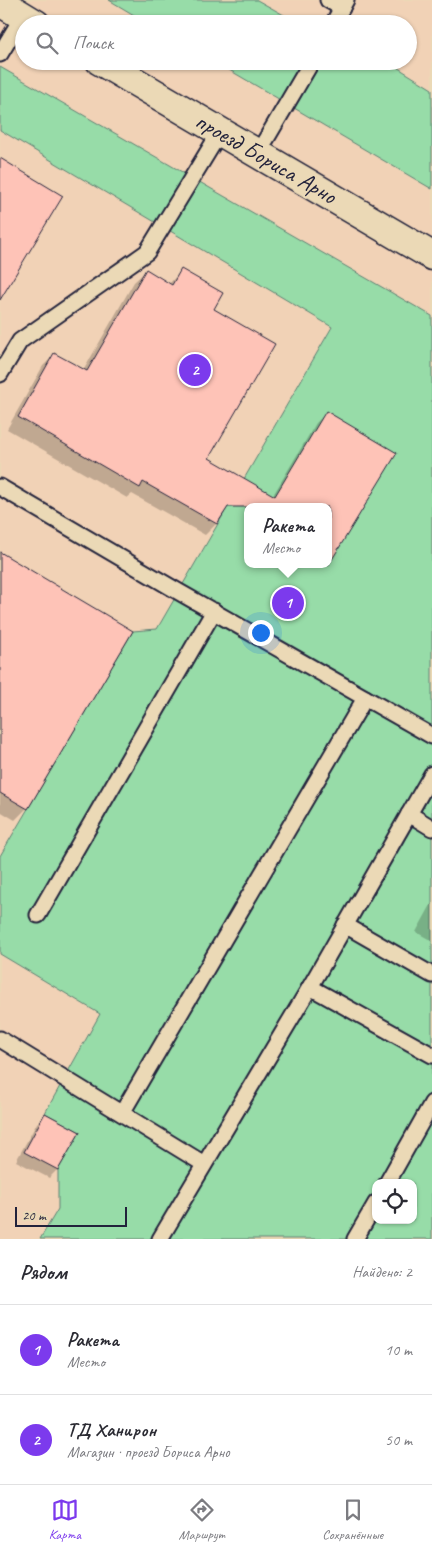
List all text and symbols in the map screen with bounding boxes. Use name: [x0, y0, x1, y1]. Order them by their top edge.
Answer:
search box: [15, 15, 417, 70]
icon: search: [33, 29, 61, 57]
text: Поиск: [73, 31, 113, 55]
street label: проезд Бориса Арно: [190, 106, 343, 211]
pin: 2: [179, 351, 211, 389]
popup: [244, 503, 332, 568]
text: Ракета: [262, 514, 314, 538]
text: Место: [262, 538, 300, 558]
pin: 1: [272, 584, 304, 622]
your location: [248, 620, 274, 646]
map controls: [372, 1179, 417, 1224]
button: locate: [372, 1179, 417, 1224]
scale bar: [15, 1204, 128, 1227]
text: 20 m: [22, 1207, 46, 1224]
text: Рядом: [20, 1259, 67, 1285]
text: Найдено: 2: [352, 1262, 412, 1282]
text: Ракета: [67, 1328, 119, 1352]
text: 1: [32, 1340, 40, 1360]
text: 10 m: [385, 1340, 412, 1360]
text: Место: [67, 1352, 105, 1372]
text: ТД Ханирон: [67, 1418, 156, 1442]
text: 2: [32, 1430, 40, 1450]
text: 50 m: [385, 1430, 412, 1450]
text: Магазин · проезд Бориса Арно: [67, 1442, 230, 1462]
tab: Карта: [49, 1496, 81, 1543]
tab: Маршрут: [179, 1496, 225, 1543]
tab: Сохранённые: [322, 1496, 383, 1543]

